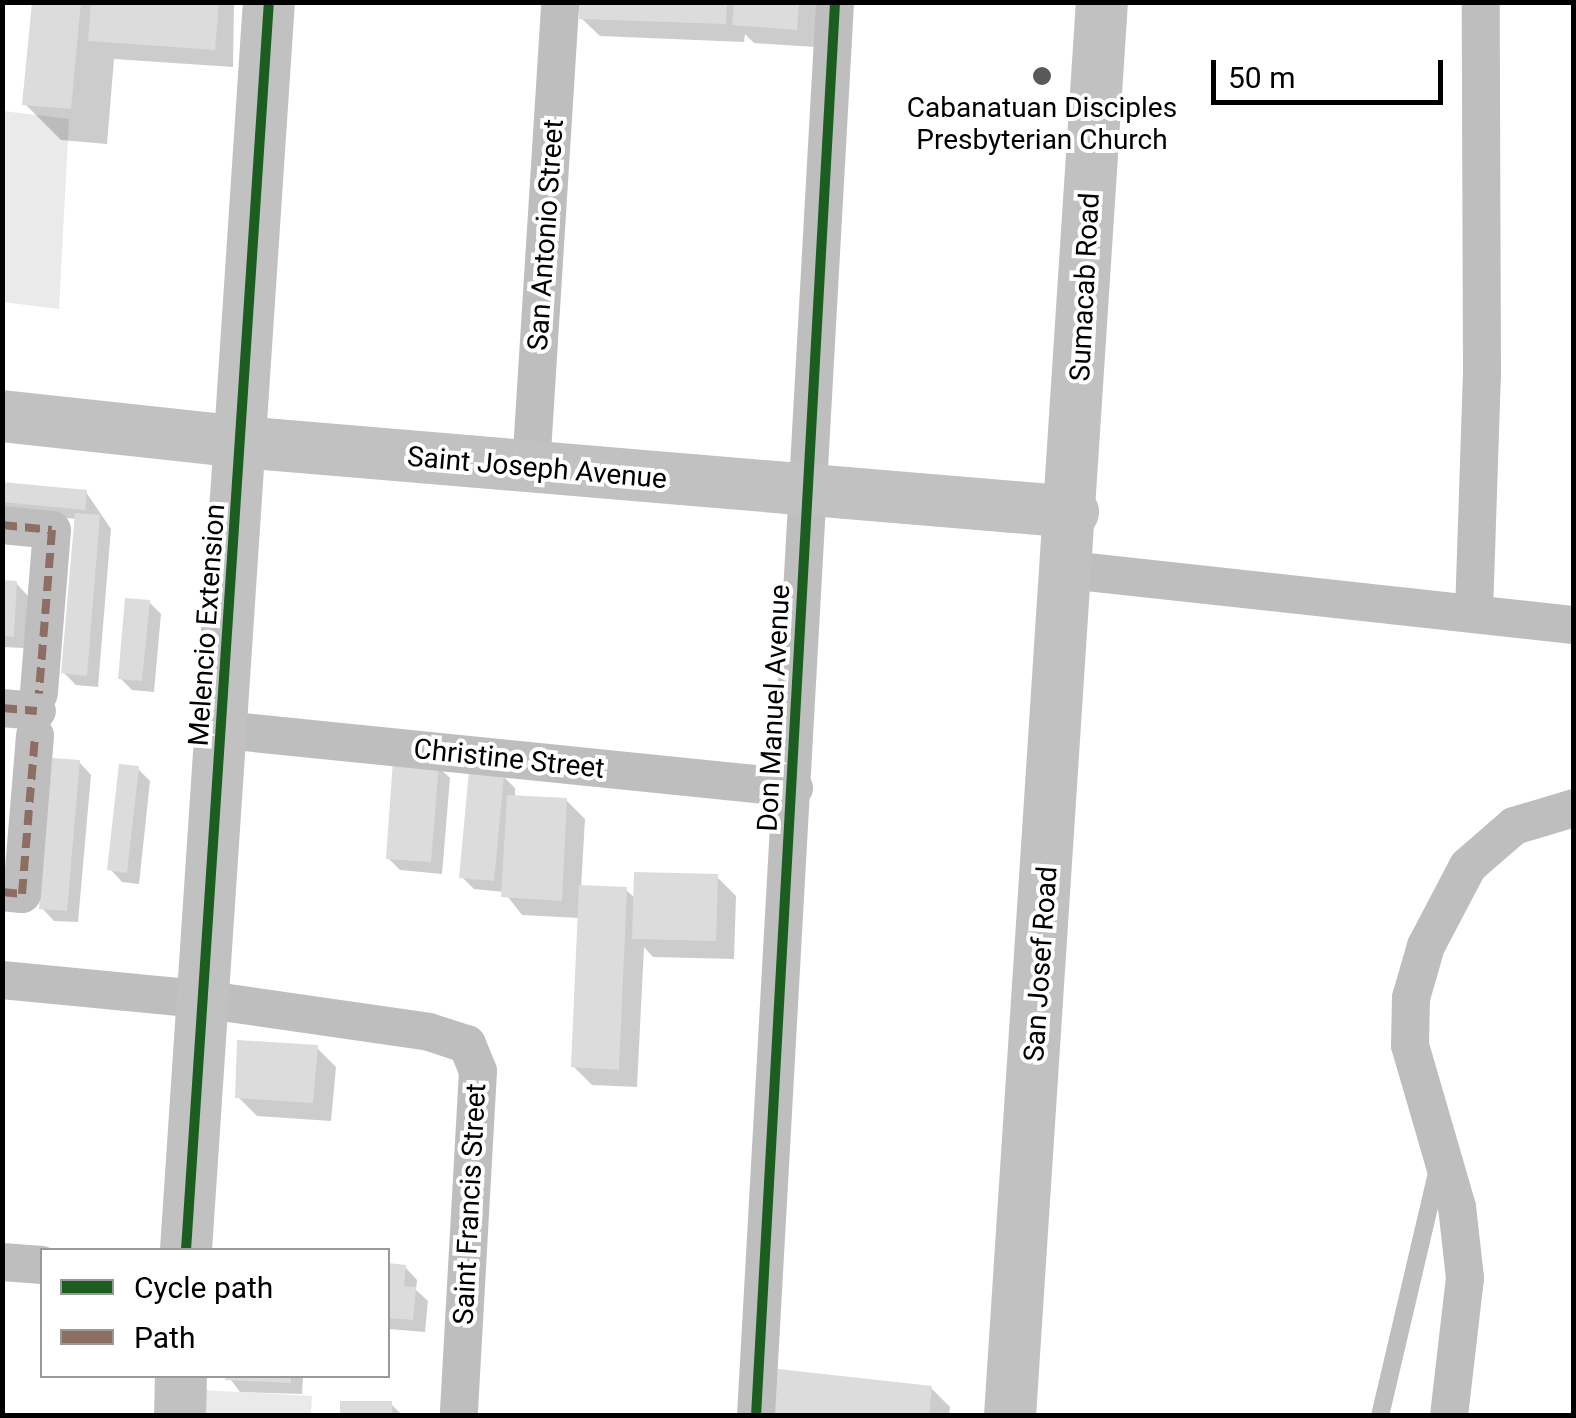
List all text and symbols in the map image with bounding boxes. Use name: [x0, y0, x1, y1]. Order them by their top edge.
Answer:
scale bar: [1216, 40, 1448, 102]
text: 50 m: [1228, 60, 1295, 95]
marker: Cabanatuan Disciples Presbyterian Church: [1031, 65, 1053, 87]
place label: Cabanatuan Disciples Presbyterian Church: [907, 91, 1177, 157]
street label: San Antonio Street: [521, 118, 571, 352]
street label: Sumacab Road: [1063, 192, 1107, 382]
street label: Saint Joseph Avenue: [406, 440, 668, 496]
street label: Melencio Extension: [182, 503, 232, 747]
street label: Don Manuel Avenue: [751, 584, 797, 832]
street label: Christine Street: [412, 732, 606, 786]
street label: San Josef Road: [1017, 865, 1065, 1063]
street label: Saint Francis Street: [447, 1082, 493, 1326]
legend: [40, 1248, 390, 1378]
text: Cycle path: [134, 1270, 273, 1305]
text: Path: [134, 1320, 195, 1355]

